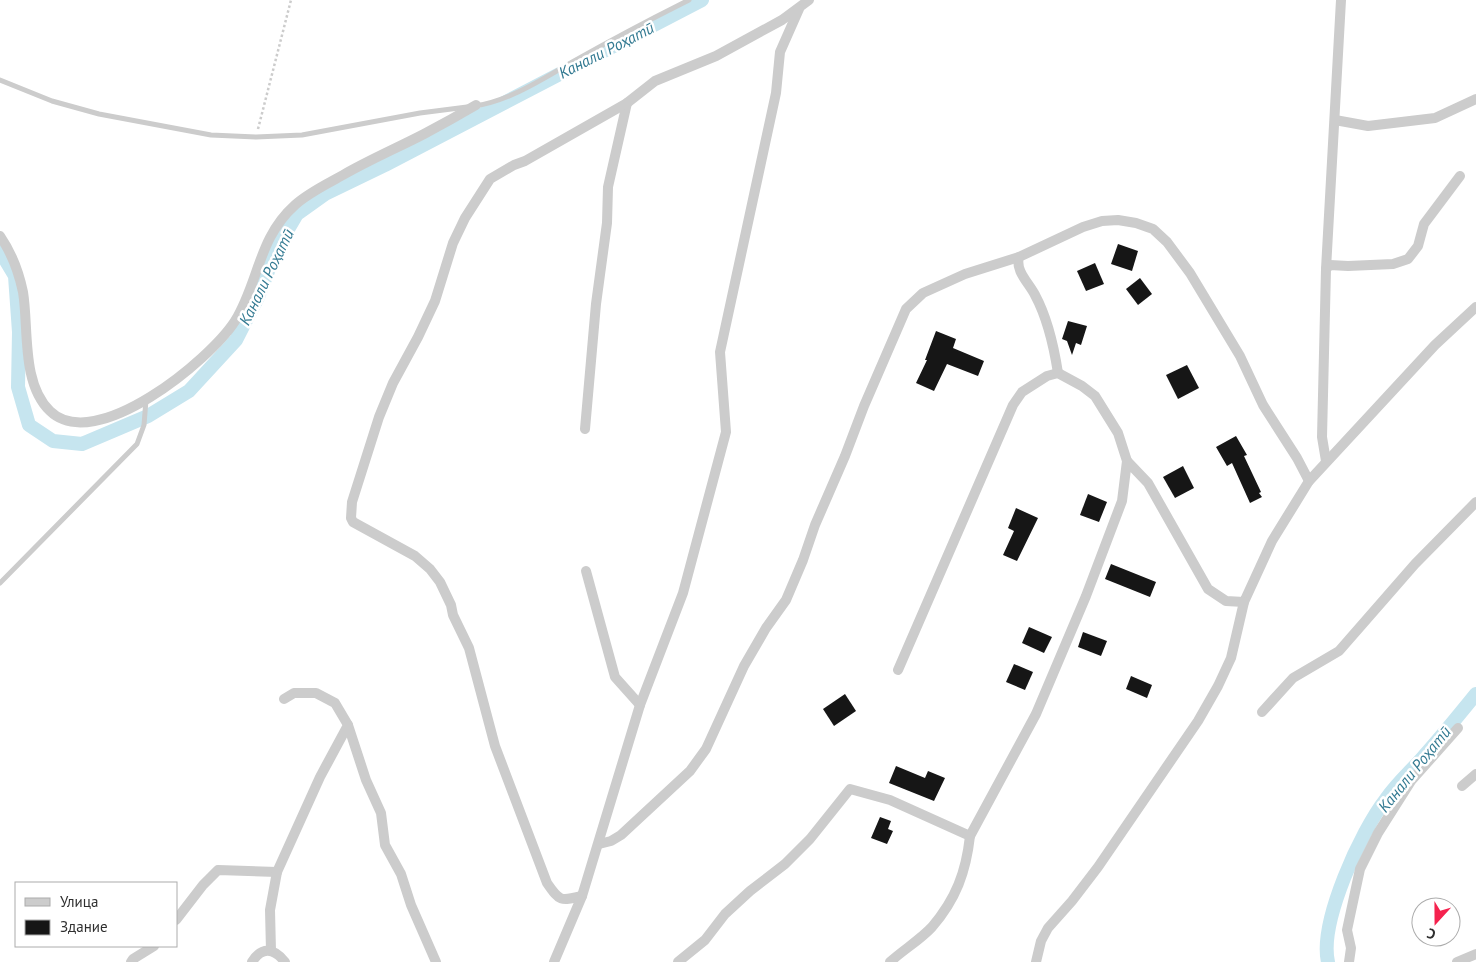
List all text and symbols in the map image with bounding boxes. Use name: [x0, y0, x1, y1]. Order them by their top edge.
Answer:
water label: Канали Роҳатӣ: [555, 17, 657, 83]
water label: Канали Роҳатӣ: [234, 226, 298, 328]
water label: Канали Роҳатӣ: [1373, 722, 1455, 816]
legend: [15, 882, 178, 947]
text: Улица: [60, 892, 98, 911]
north arrow: [1411, 897, 1461, 947]
text: Здание: [60, 917, 108, 936]
text: С: [1424, 924, 1438, 944]

